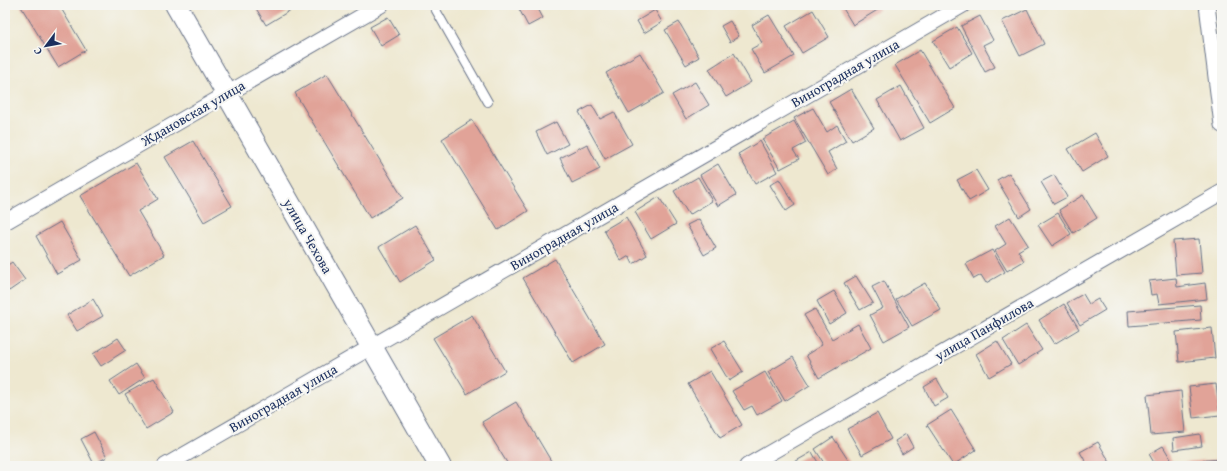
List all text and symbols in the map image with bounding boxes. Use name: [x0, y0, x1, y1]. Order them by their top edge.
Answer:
north arrow: [26, 26, 66, 66]
street label: Виноградная улица: [787, 34, 903, 112]
text: С: [29, 44, 46, 58]
street label: Ждановская улица: [136, 75, 249, 151]
street label: улица Чехова: [278, 194, 338, 278]
street label: Виноградная улица: [506, 197, 622, 275]
street label: улица Панфилова: [930, 292, 1037, 366]
street label: Виноградная улица: [225, 359, 341, 437]

